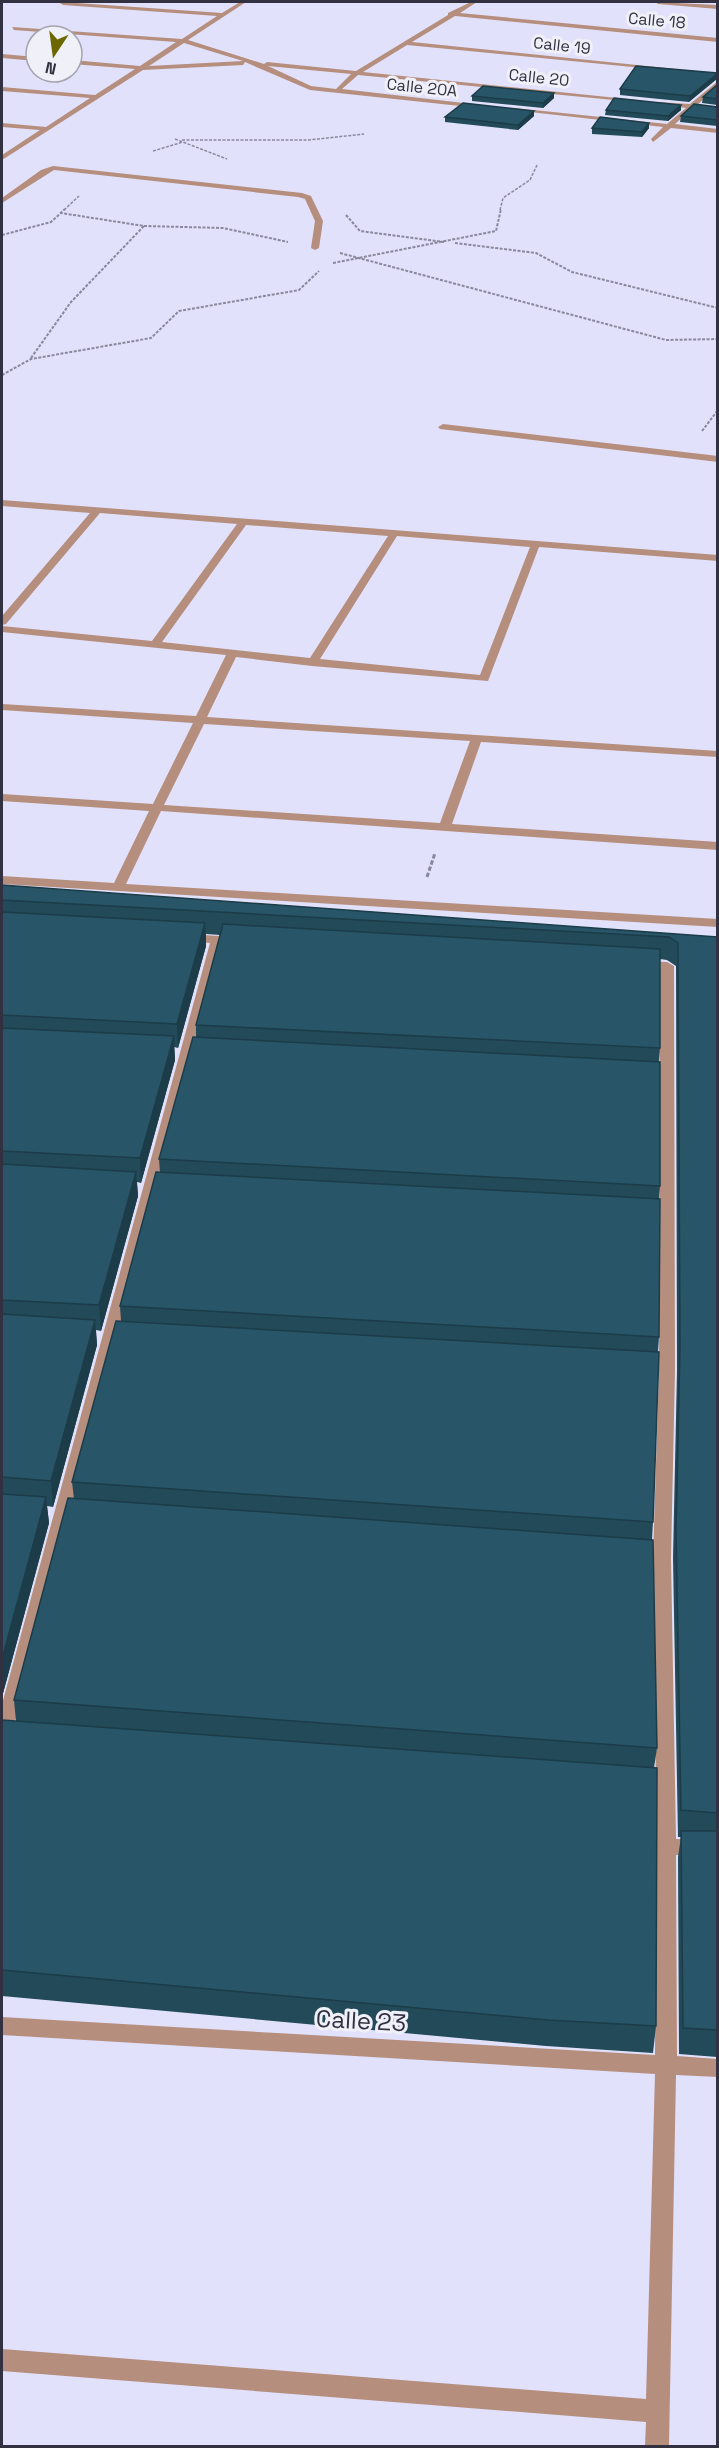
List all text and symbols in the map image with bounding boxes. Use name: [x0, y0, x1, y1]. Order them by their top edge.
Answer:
street label: Calle 18: [627, 8, 687, 33]
north arrow: [24, 24, 84, 84]
street label: Calle 19: [532, 32, 592, 59]
text: N: [43, 57, 58, 80]
street label: Calle 20: [508, 64, 570, 91]
street label: Calle 20A: [386, 73, 458, 102]
street label: Calle 23: [315, 2003, 407, 2038]

